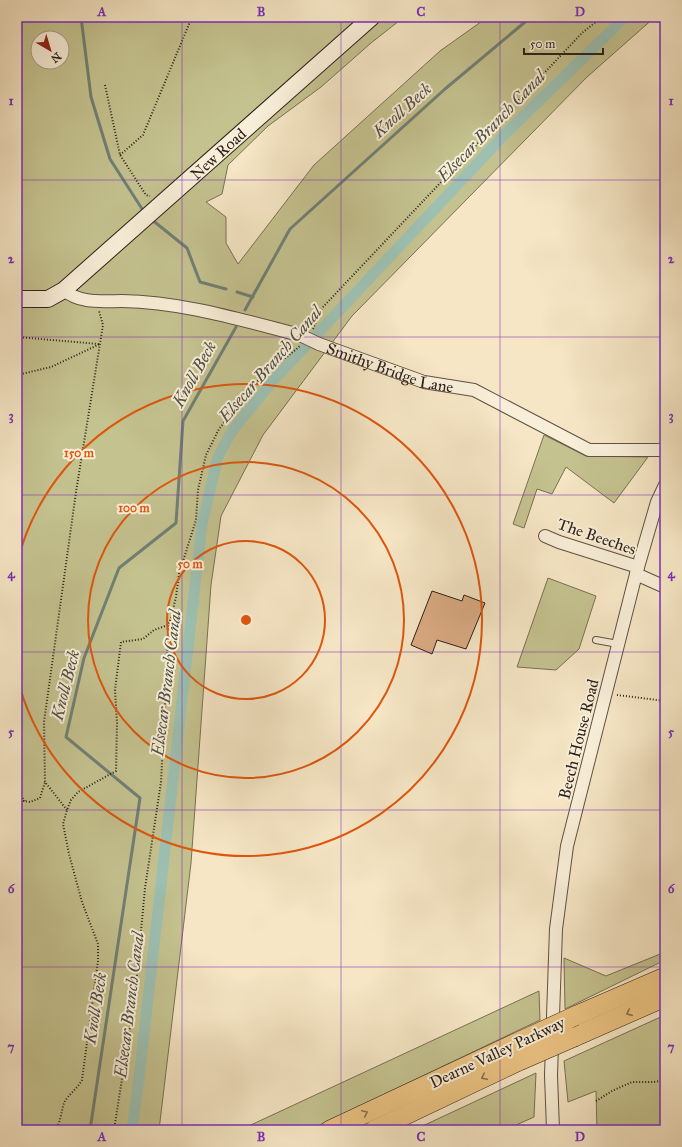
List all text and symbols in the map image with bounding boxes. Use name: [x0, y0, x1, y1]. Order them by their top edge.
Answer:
text: A: [97, 4, 107, 20]
text: B: [257, 4, 266, 20]
text: C: [417, 4, 426, 20]
text: D: [575, 4, 585, 20]
north arrow: [30, 30, 70, 70]
scale bar: [524, 30, 603, 56]
text: 50 m: [530, 37, 555, 51]
text: N: [48, 49, 64, 66]
water label: Elsecar Branch Canal: [432, 65, 551, 187]
water label: Knoll Beck: [368, 78, 436, 143]
text: 1: [8, 93, 14, 109]
text: 1: [668, 93, 674, 109]
street label: New Road: [186, 124, 250, 184]
text: 2: [8, 251, 15, 267]
text: 2: [668, 251, 675, 267]
water label: Elsecar Branch Canal: [214, 301, 328, 428]
water label: Knoll Beck: [167, 337, 221, 412]
street label: Smithy Bridge Lane: [324, 338, 455, 397]
text: 3: [8, 408, 14, 424]
text: 3: [668, 408, 674, 424]
text: 150 m: [64, 446, 95, 460]
text: 100 m: [118, 501, 151, 515]
street label: The Beeches: [555, 514, 639, 559]
text: 50 m: [177, 557, 204, 571]
text: 4: [7, 566, 15, 582]
text: 4: [667, 566, 675, 582]
water label: Elsecar Branch Canal: [147, 607, 186, 758]
centre of rings: [239, 613, 253, 627]
water label: Knoll Beck: [46, 647, 84, 723]
street label: Beech House Road: [554, 677, 603, 801]
text: 5: [8, 724, 15, 740]
text: 5: [668, 724, 675, 740]
text: 6: [8, 881, 16, 897]
text: 6: [668, 881, 676, 897]
water label: Elsecar Branch Canal: [110, 929, 149, 1080]
water label: Knoll Beck: [79, 971, 112, 1046]
one-way arrow: [626, 1008, 634, 1016]
street label: Dearne Valley Parkway: [427, 1013, 568, 1092]
text: 7: [8, 1039, 15, 1055]
text: 7: [668, 1039, 675, 1055]
one-way arrow: [481, 1072, 488, 1080]
one-way arrow: [361, 1110, 368, 1118]
text: A: [97, 1129, 107, 1145]
text: B: [257, 1129, 266, 1145]
text: C: [417, 1129, 426, 1145]
text: D: [575, 1129, 585, 1145]

